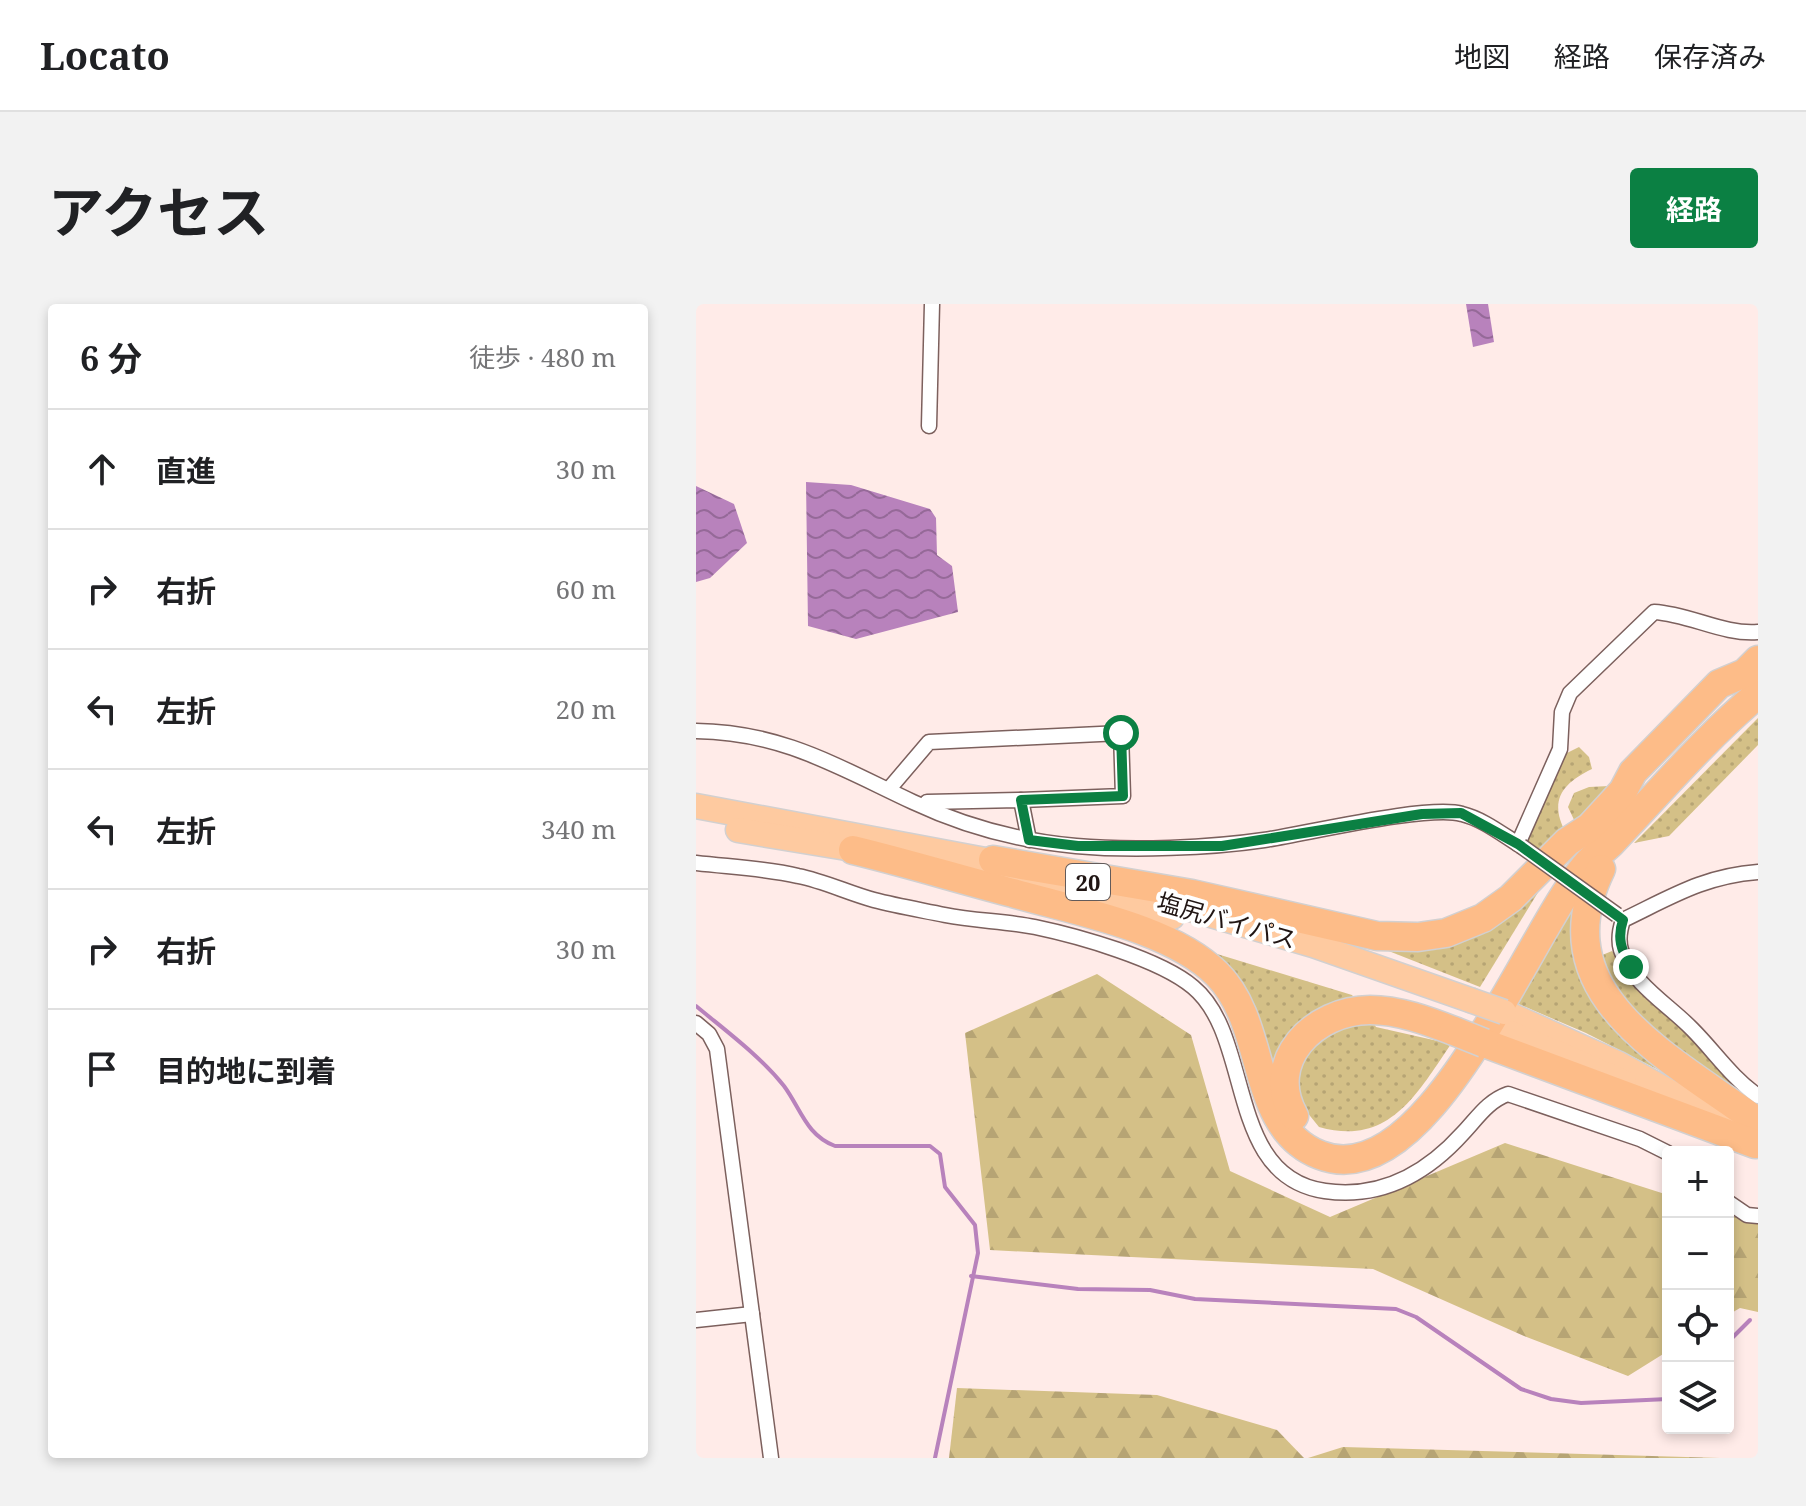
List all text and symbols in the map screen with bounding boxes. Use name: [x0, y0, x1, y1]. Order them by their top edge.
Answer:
text: Locato: [40, 29, 170, 81]
text: 地図: [1454, 37, 1510, 75]
text: 経路: [1554, 37, 1610, 75]
text: 保存済み: [1654, 37, 1766, 75]
button: 経路: [1630, 168, 1758, 248]
text: アクセス: [48, 173, 269, 249]
text: 6 分: [80, 335, 142, 381]
text: 徒歩 · 480 m: [469, 339, 616, 375]
icon: ahead: [80, 447, 124, 491]
text: 直進: [156, 450, 216, 491]
text: 30 m: [556, 451, 616, 487]
icon: right: [80, 567, 124, 611]
text: 右折: [156, 570, 216, 611]
text: 60 m: [556, 571, 616, 607]
icon: left: [80, 687, 124, 731]
text: 左折: [156, 690, 216, 731]
text: 20 m: [556, 691, 616, 727]
route start: [1103, 715, 1139, 751]
icon: left: [80, 807, 124, 851]
text: 左折: [156, 810, 216, 851]
text: 340 m: [541, 811, 616, 847]
road number: 20: [1066, 864, 1110, 900]
street label: 塩尻バイパス: [1153, 884, 1301, 956]
icon: right: [80, 927, 124, 971]
text: 右折: [156, 930, 216, 971]
text: 30 m: [556, 931, 616, 967]
route end: [1613, 949, 1649, 985]
icon: arrive: [80, 1047, 124, 1091]
text: 目的地に到着: [156, 1050, 336, 1091]
map controls: [1662, 1146, 1734, 1434]
button: +: [1662, 1146, 1734, 1218]
button: −: [1662, 1218, 1734, 1290]
button: locate: [1662, 1290, 1734, 1362]
button: layers: [1662, 1362, 1734, 1434]

